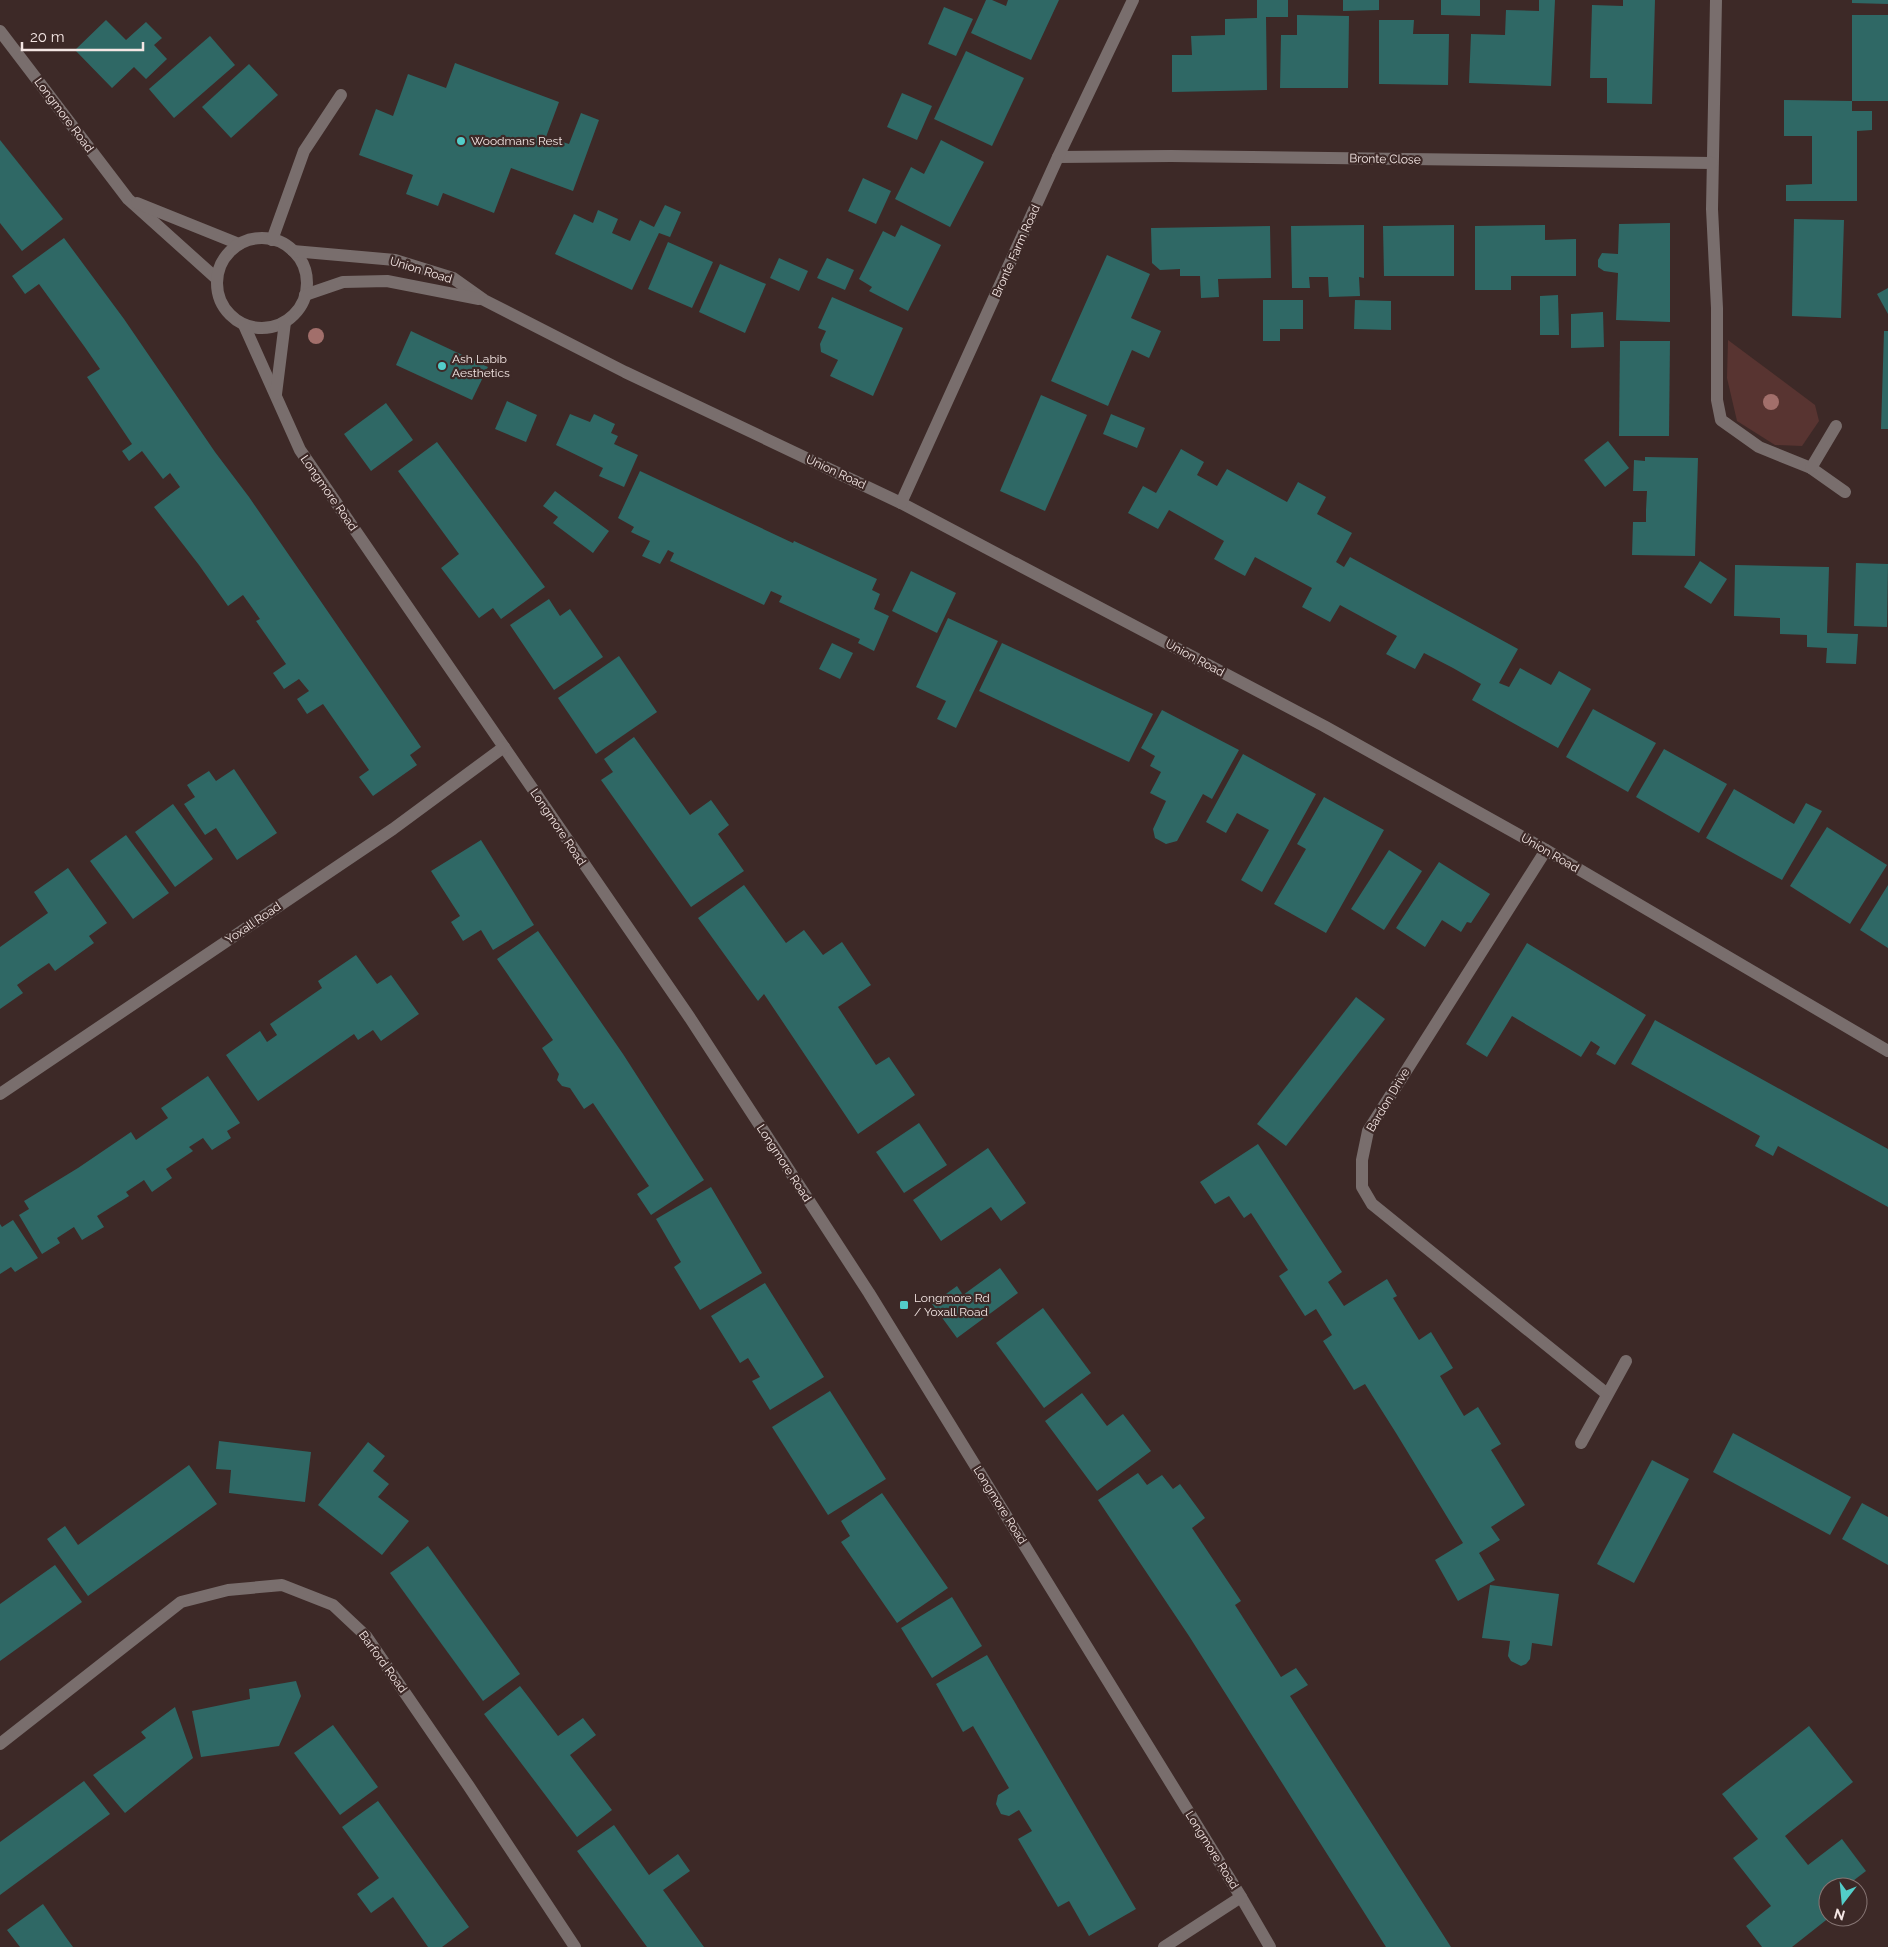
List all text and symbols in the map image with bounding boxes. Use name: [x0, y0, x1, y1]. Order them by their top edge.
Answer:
scale bar: [22, 20, 144, 52]
text: 20 m: [30, 28, 65, 46]
street label: Longmore Road: [31, 75, 97, 155]
place label: Woodmans Rest: [471, 134, 562, 148]
marker: Woodmans Rest: [455, 135, 467, 147]
street label: Bronte Close: [1349, 151, 1421, 167]
street label: Bronte Farm Road: [989, 202, 1043, 300]
street label: Union Road: [388, 254, 454, 286]
place label: Ash Labib Aesthetics: [452, 352, 510, 380]
marker: Ash Labib Aesthetics: [436, 360, 448, 372]
street label: Longmore Road: [298, 452, 360, 534]
street label: Union Road: [804, 452, 868, 492]
street label: Union Road: [1163, 637, 1227, 679]
street label: Longmore Road: [527, 786, 589, 868]
street label: Union Road: [1519, 831, 1581, 875]
street label: Yoxall Road: [223, 899, 283, 947]
street label: Bardon Drive: [1363, 1066, 1413, 1134]
street label: Longmore Road: [754, 1122, 814, 1204]
place label: Longmore Rd / Yoxall Road: [914, 1291, 990, 1319]
marker: Longmore Rd / Yoxall Road: [898, 1299, 910, 1311]
street label: Longmore Road: [970, 1463, 1030, 1547]
street label: Barford Road: [356, 1628, 410, 1696]
street label: Longmore Road: [1182, 1808, 1242, 1892]
north arrow: [1818, 1877, 1868, 1927]
text: N: [1832, 1905, 1847, 1924]

